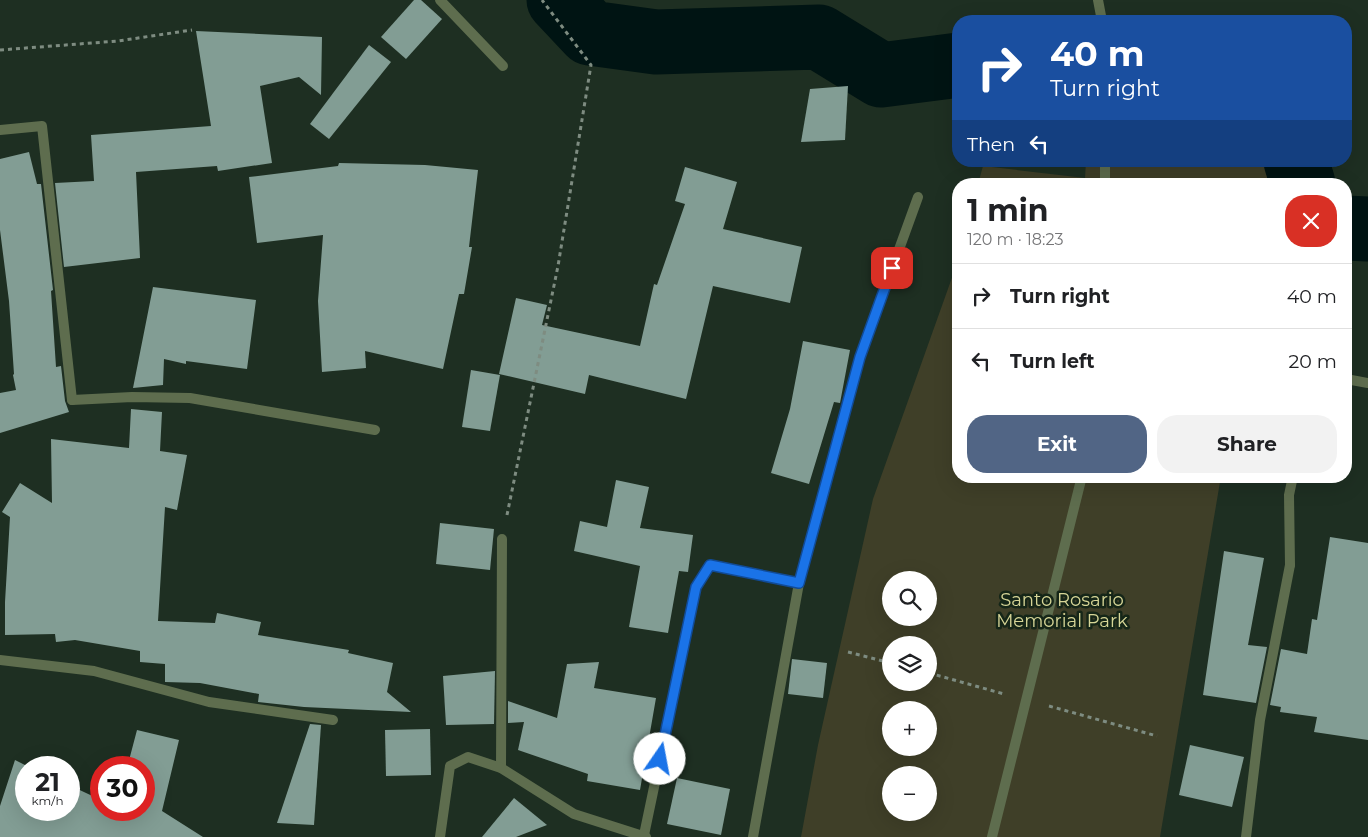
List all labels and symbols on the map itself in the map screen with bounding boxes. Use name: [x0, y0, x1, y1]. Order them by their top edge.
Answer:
pin: [871, 247, 913, 289]
park label: Santo Rosario Memorial Park: [996, 589, 1128, 632]
position arrow: [633, 732, 685, 784]
speed limit sign: 30: [90, 756, 155, 821]

